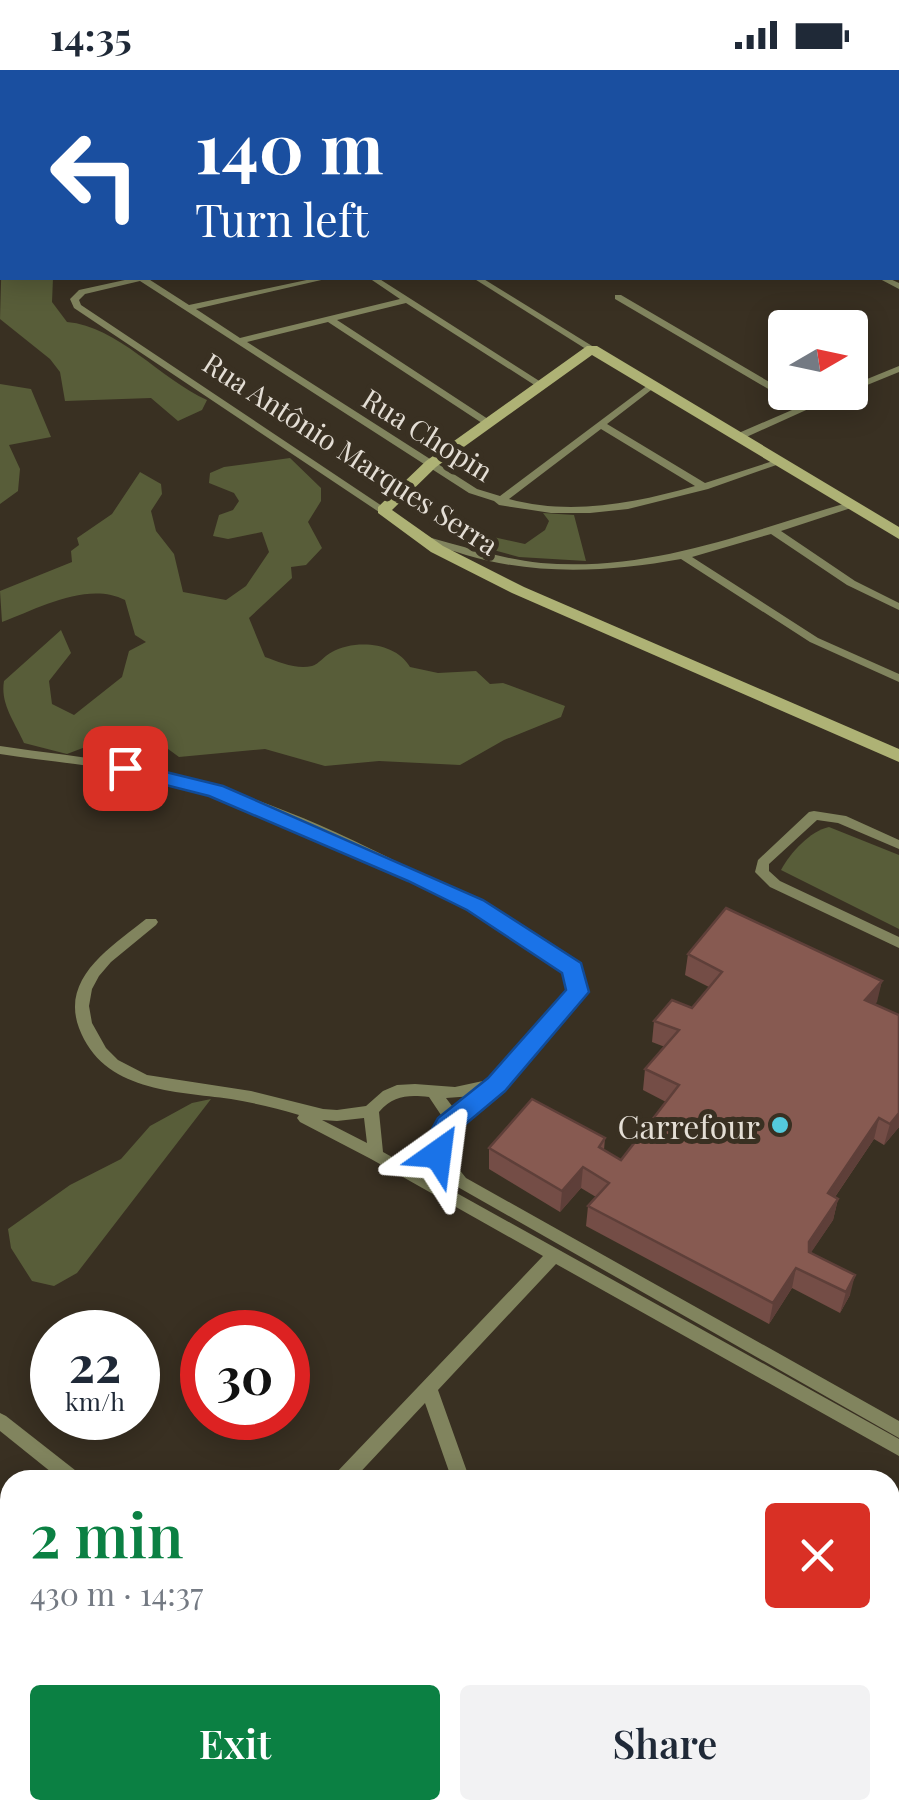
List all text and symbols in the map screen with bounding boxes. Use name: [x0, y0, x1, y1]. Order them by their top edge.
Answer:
text: 14:35: [50, 10, 132, 61]
text: 140 m: [195, 98, 384, 192]
icon: left: [30, 110, 160, 240]
text: Turn left: [195, 188, 369, 248]
north arrow: [768, 310, 868, 410]
map controls: [768, 310, 868, 410]
street label: Rua Antônio Marques Serra: [196, 344, 506, 562]
street label: Rua Chopin: [356, 379, 500, 489]
pin: [83, 726, 168, 811]
icon: arrive: [98, 741, 153, 796]
position arrow: [386, 1102, 490, 1206]
place label: Carrefour: [618, 1104, 760, 1147]
marker: Carrefour: [769, 1114, 791, 1136]
speed limit sign: 30: [180, 1310, 310, 1440]
text: 22: [69, 1329, 121, 1396]
text: km/h: [65, 1384, 125, 1417]
text: 2 min: [30, 1493, 183, 1573]
button: close: [765, 1503, 870, 1608]
text: 430 m · 14:37: [30, 1571, 203, 1614]
button: Exit: [30, 1685, 440, 1800]
button: Share: [460, 1685, 870, 1800]

